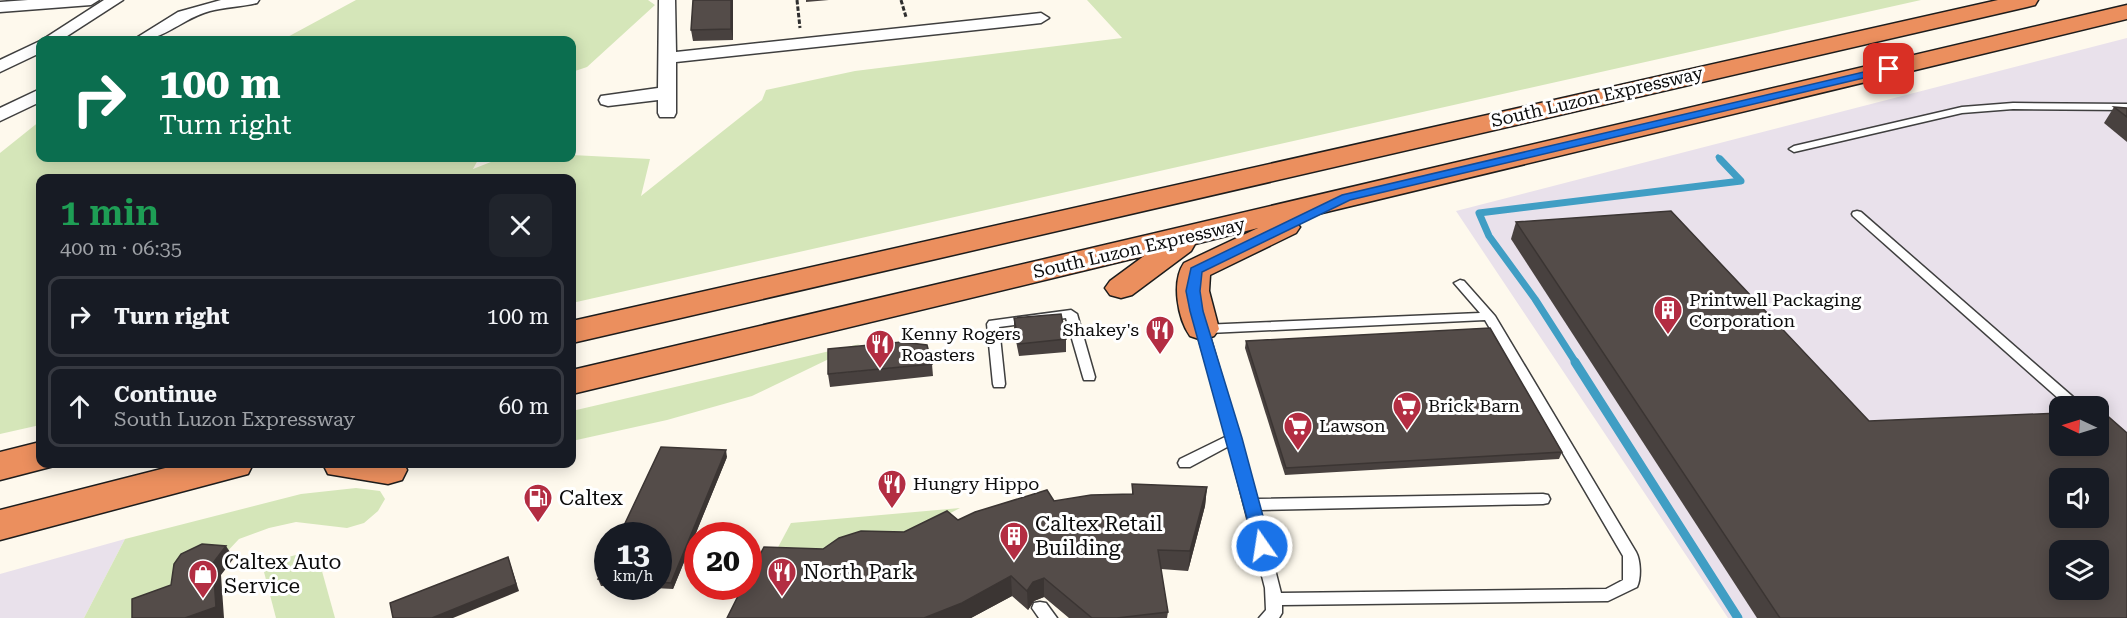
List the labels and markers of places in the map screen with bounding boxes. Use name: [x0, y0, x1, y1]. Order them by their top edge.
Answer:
pin: [1863, 43, 1914, 94]
place label: Printwell Packaging Corporation: [1689, 289, 1862, 331]
building icon: Printwell Packaging Corporation: [1652, 294, 1684, 336]
restaurant icon: Shakey's: [1144, 314, 1176, 356]
place label: Shakey's: [1062, 319, 1139, 340]
place label: Kenny Rogers Roasters: [901, 323, 1021, 365]
restaurant icon: Kenny Rogers Roasters: [864, 328, 896, 370]
supermarket icon: Brick Barn: [1391, 390, 1423, 432]
place label: Brick Barn: [1428, 395, 1520, 416]
supermarket icon: Lawson: [1282, 410, 1314, 452]
place label: Lawson: [1319, 415, 1386, 436]
restaurant icon: Hungry Hippo: [876, 468, 908, 510]
place label: Hungry Hippo: [913, 473, 1039, 494]
fuel station icon: Caltex: [522, 482, 554, 524]
place label: Caltex: [559, 486, 623, 510]
place label: Caltex Retail Building: [1035, 512, 1163, 560]
building icon: Caltex Retail Building: [998, 520, 1030, 562]
place label: Caltex Auto Service: [224, 550, 341, 598]
restaurant icon: North Park: [766, 556, 798, 598]
shop icon: Caltex Auto Service: [187, 558, 219, 600]
place label: North Park: [803, 560, 914, 584]

